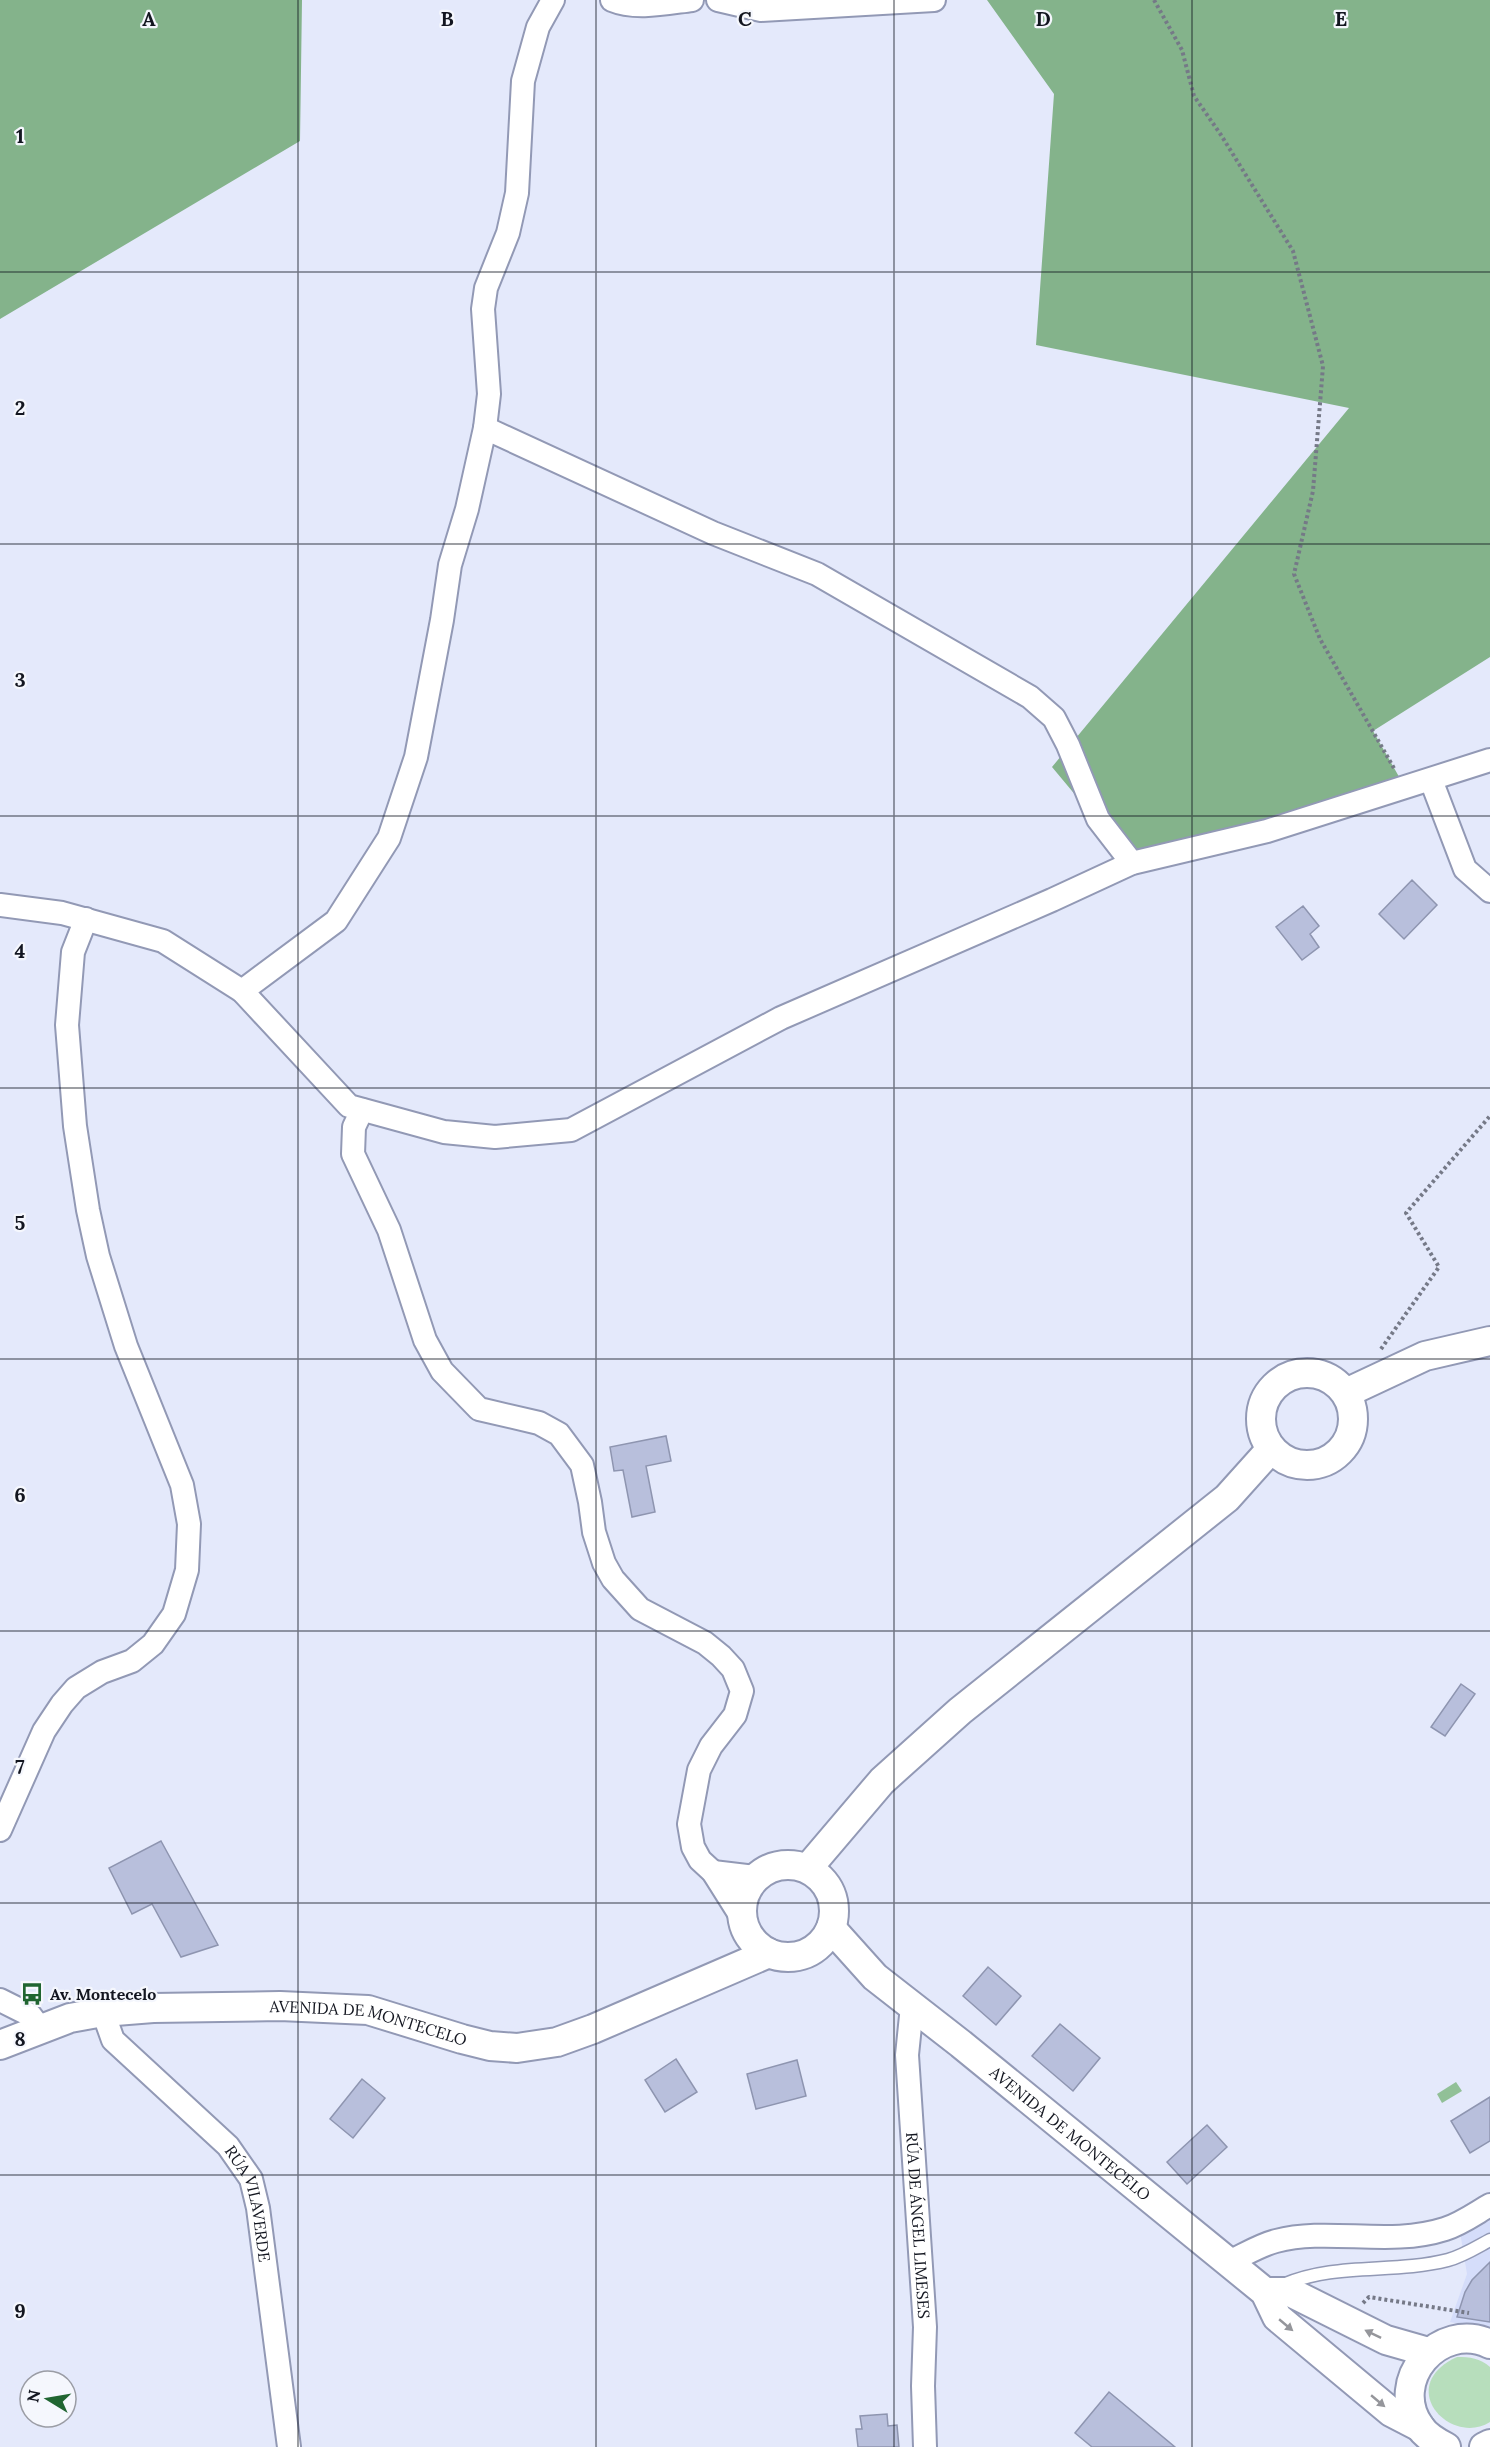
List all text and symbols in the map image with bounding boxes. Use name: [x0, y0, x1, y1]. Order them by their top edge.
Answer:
text: A: [142, 6, 156, 31]
text: B: [440, 6, 454, 31]
text: C: [738, 6, 752, 31]
text: D: [1035, 6, 1051, 31]
text: E: [1335, 6, 1347, 31]
text: 1: [16, 123, 24, 148]
text: 2: [15, 395, 25, 420]
text: 3: [14, 667, 26, 692]
text: 4: [15, 938, 26, 963]
text: 5: [15, 1210, 26, 1235]
text: 6: [14, 1482, 26, 1507]
text: 7: [15, 1754, 25, 1779]
bus stop icon: Av. Montecelo: [19, 1981, 45, 2007]
place label: Av. Montecelo: [50, 1984, 156, 2004]
street label: AVENIDA DE MONTECELO: [268, 1996, 469, 2050]
text: 8: [14, 2026, 26, 2051]
street label: AVENIDA DE MONTECELO: [985, 2061, 1155, 2205]
street label: RÚA DE ÁNGEL LIMESES: [902, 2131, 934, 2319]
street label: RÚA VILAVERDE: [221, 2141, 275, 2263]
text: 9: [14, 2298, 26, 2323]
one-way arrow: [1279, 2318, 1294, 2331]
one-way arrow: [1364, 2329, 1381, 2338]
north arrow: [18, 2369, 78, 2429]
text: N: [22, 2388, 44, 2404]
one-way arrow: [1371, 2395, 1386, 2407]

